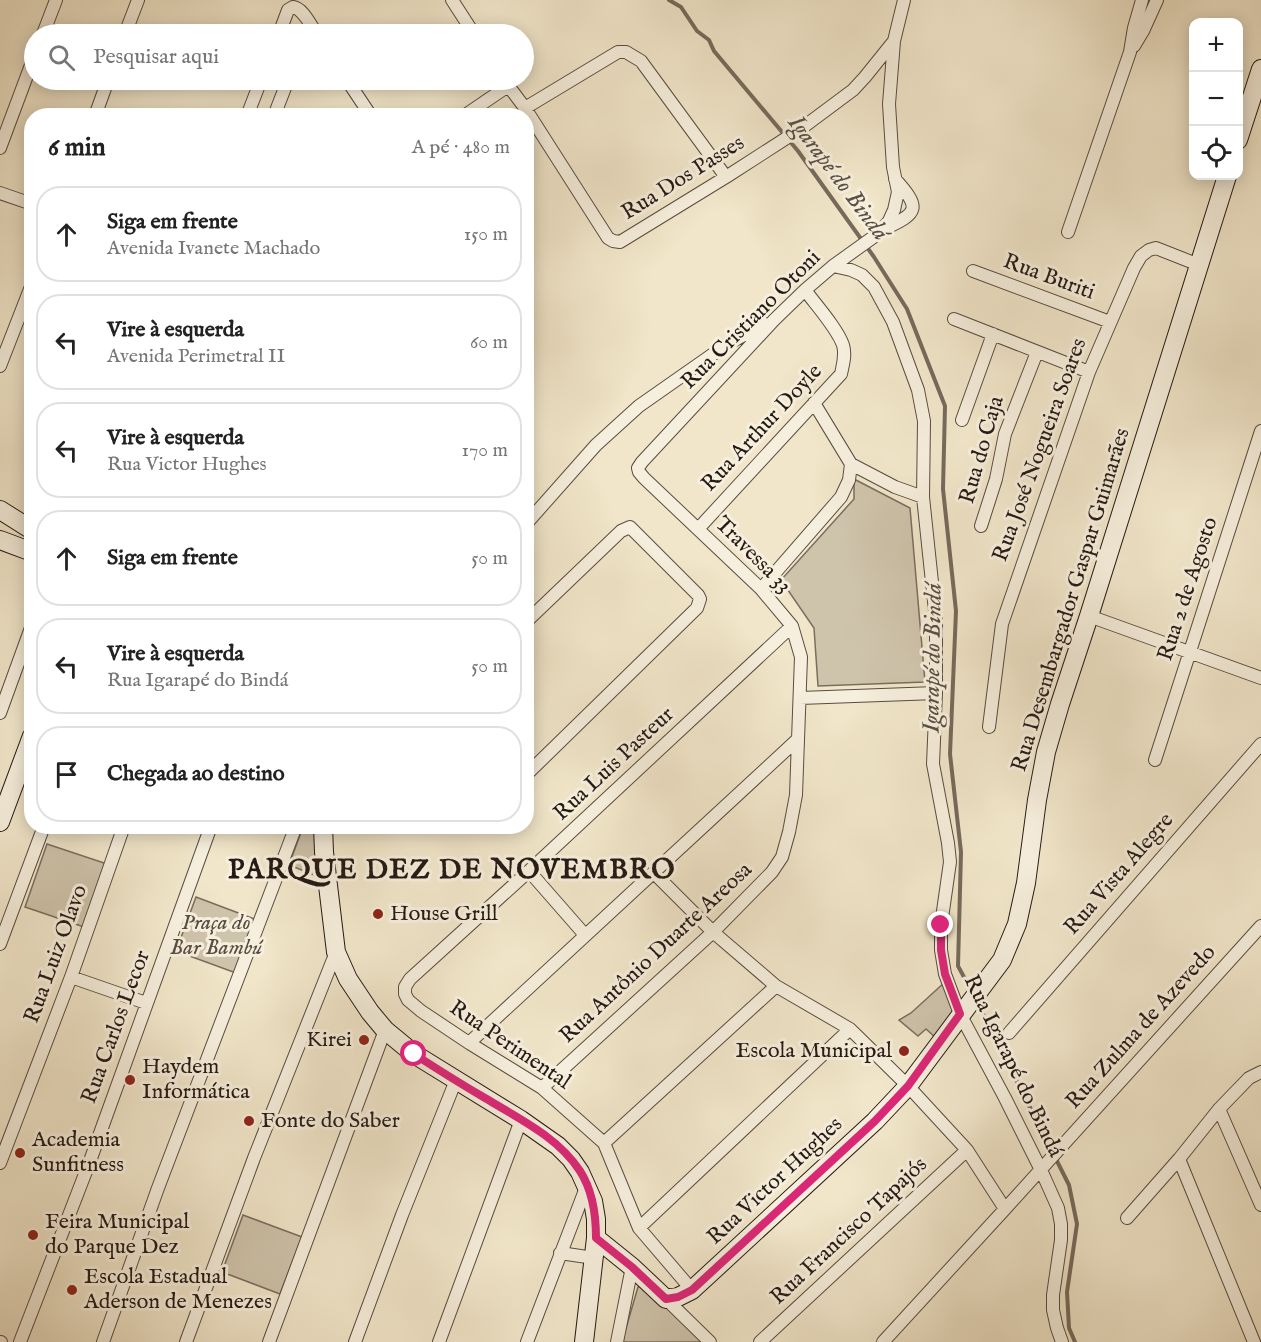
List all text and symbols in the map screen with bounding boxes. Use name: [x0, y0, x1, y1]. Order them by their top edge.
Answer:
map controls: [1189, 18, 1243, 180]
button: +: [1189, 18, 1243, 72]
search box: [24, 24, 534, 90]
icon: search: [45, 41, 78, 74]
text: Pesquisar aqui: [93, 43, 219, 71]
button: −: [1189, 72, 1243, 126]
water label: Igarapé do Bindá: [780, 108, 897, 249]
button: locate: [1189, 126, 1243, 180]
street label: Rua Dos Passes: [616, 129, 750, 227]
text: 6 min: [48, 131, 106, 164]
text: A pé · 480 m: [412, 135, 510, 160]
text: Siga em frente: [107, 208, 238, 236]
icon: ahead: [50, 218, 83, 251]
text: 150 m: [464, 222, 508, 247]
text: Avenida Ivanete Machado: [107, 236, 320, 261]
street label: Rua Cristiano Otoni: [675, 244, 827, 396]
street label: Rua Buriti: [999, 247, 1099, 307]
text: Vire à esquerda: [107, 316, 244, 344]
icon: left: [50, 326, 83, 359]
text: 60 m: [470, 330, 508, 355]
street label: Rua José Nogueira Soares: [987, 334, 1093, 566]
text: Avenida Perimetral II: [107, 344, 285, 369]
street label: Rua Arthur Doyle: [696, 358, 828, 498]
street label: Rua do Caja: [953, 392, 1011, 507]
text: Vire à esquerda: [107, 424, 244, 452]
street label: Rua Desembargador Gaspar Guimarães: [1005, 425, 1137, 775]
icon: left: [50, 434, 83, 467]
text: 170 m: [462, 438, 508, 463]
text: Rua Victor Hughes: [107, 452, 267, 477]
street label: Travessa 33: [709, 511, 797, 599]
street label: Rua 2 de Agosto: [1152, 513, 1224, 665]
icon: ahead: [50, 542, 83, 575]
text: Siga em frente: [107, 544, 238, 572]
text: 50 m: [471, 546, 508, 571]
water label: Igarapé do Bindá: [916, 580, 950, 734]
text: Vire à esquerda: [107, 640, 244, 668]
icon: left: [50, 650, 83, 683]
text: 50 m: [471, 654, 508, 679]
text: Rua Igarapé do Bindá: [107, 668, 288, 693]
street label: Rua Luis Pasteur: [548, 701, 680, 827]
icon: arrive: [50, 758, 83, 791]
text: Chegada ao destino: [107, 760, 285, 788]
street label: Rua Vista Alegre: [1058, 807, 1180, 941]
district label: PARQUE DEZ DE NOVEMBRO: [228, 853, 676, 888]
street label: Rua Antônio Duarte Areosa: [554, 856, 759, 1050]
street label: Rua Luiz Olavo: [18, 881, 94, 1027]
place label: House Grill: [390, 900, 498, 928]
marker: House Grill: [371, 907, 385, 921]
park label: Praça do Bar Bambú: [170, 909, 264, 962]
route end: [927, 911, 953, 937]
street label: Rua Zulma de Azevedo: [1060, 939, 1222, 1115]
street label: Rua Carlos Lecor: [75, 946, 157, 1108]
street label: Rua Igarapé do Bindá: [957, 970, 1070, 1162]
street label: Rua Perimental: [444, 994, 576, 1096]
place label: Kirei: [306, 1026, 352, 1054]
marker: Kirei: [357, 1033, 371, 1047]
place label: Escola Municipal: [735, 1037, 892, 1065]
route start: [400, 1040, 426, 1066]
marker: Escola Municipal: [897, 1044, 911, 1058]
place label: Haydem Informática: [142, 1053, 250, 1106]
marker: Haydem Informática: [123, 1073, 137, 1087]
place label: Fonte do Saber: [261, 1107, 400, 1135]
street label: Rua Victor Hughes: [701, 1111, 849, 1251]
marker: Fonte do Saber: [242, 1114, 256, 1128]
place label: Academia Sunfitness: [31, 1126, 124, 1179]
marker: Academia Sunfitness: [13, 1146, 27, 1160]
street label: Rua Francisco Tapajós: [765, 1151, 933, 1311]
place label: Feira Municipal do Parque Dez: [45, 1208, 189, 1261]
marker: Feira Municipal do Parque Dez: [26, 1228, 40, 1242]
place label: Escola Estadual Aderson de Menezes: [83, 1263, 272, 1316]
marker: Escola Estadual Aderson de Menezes: [65, 1283, 79, 1297]

